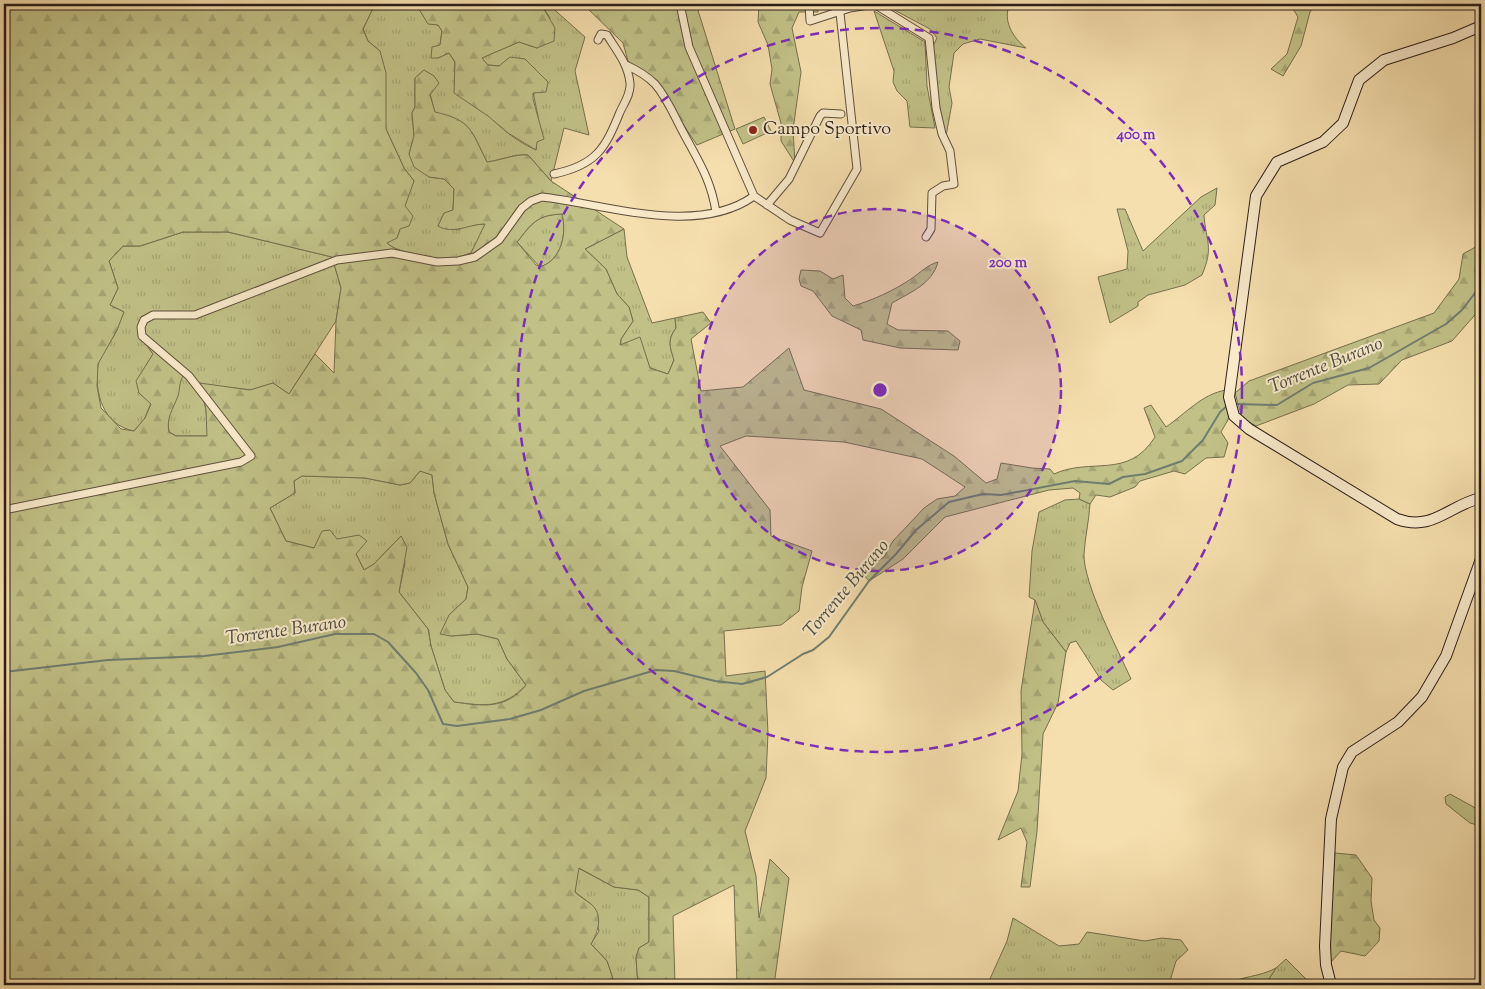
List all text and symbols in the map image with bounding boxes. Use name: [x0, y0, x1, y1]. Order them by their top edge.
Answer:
place label: Campo Sportivo: [763, 117, 891, 143]
marker: Campo Sportivo: [747, 124, 759, 136]
text: 400 m: [1116, 125, 1156, 146]
text: 200 m: [989, 253, 1028, 274]
water label: Torrente Burano: [1265, 331, 1387, 401]
centre of rings: [871, 381, 889, 399]
water label: Torrente Burano: [798, 534, 896, 644]
water label: Torrente Burano: [224, 609, 348, 653]

